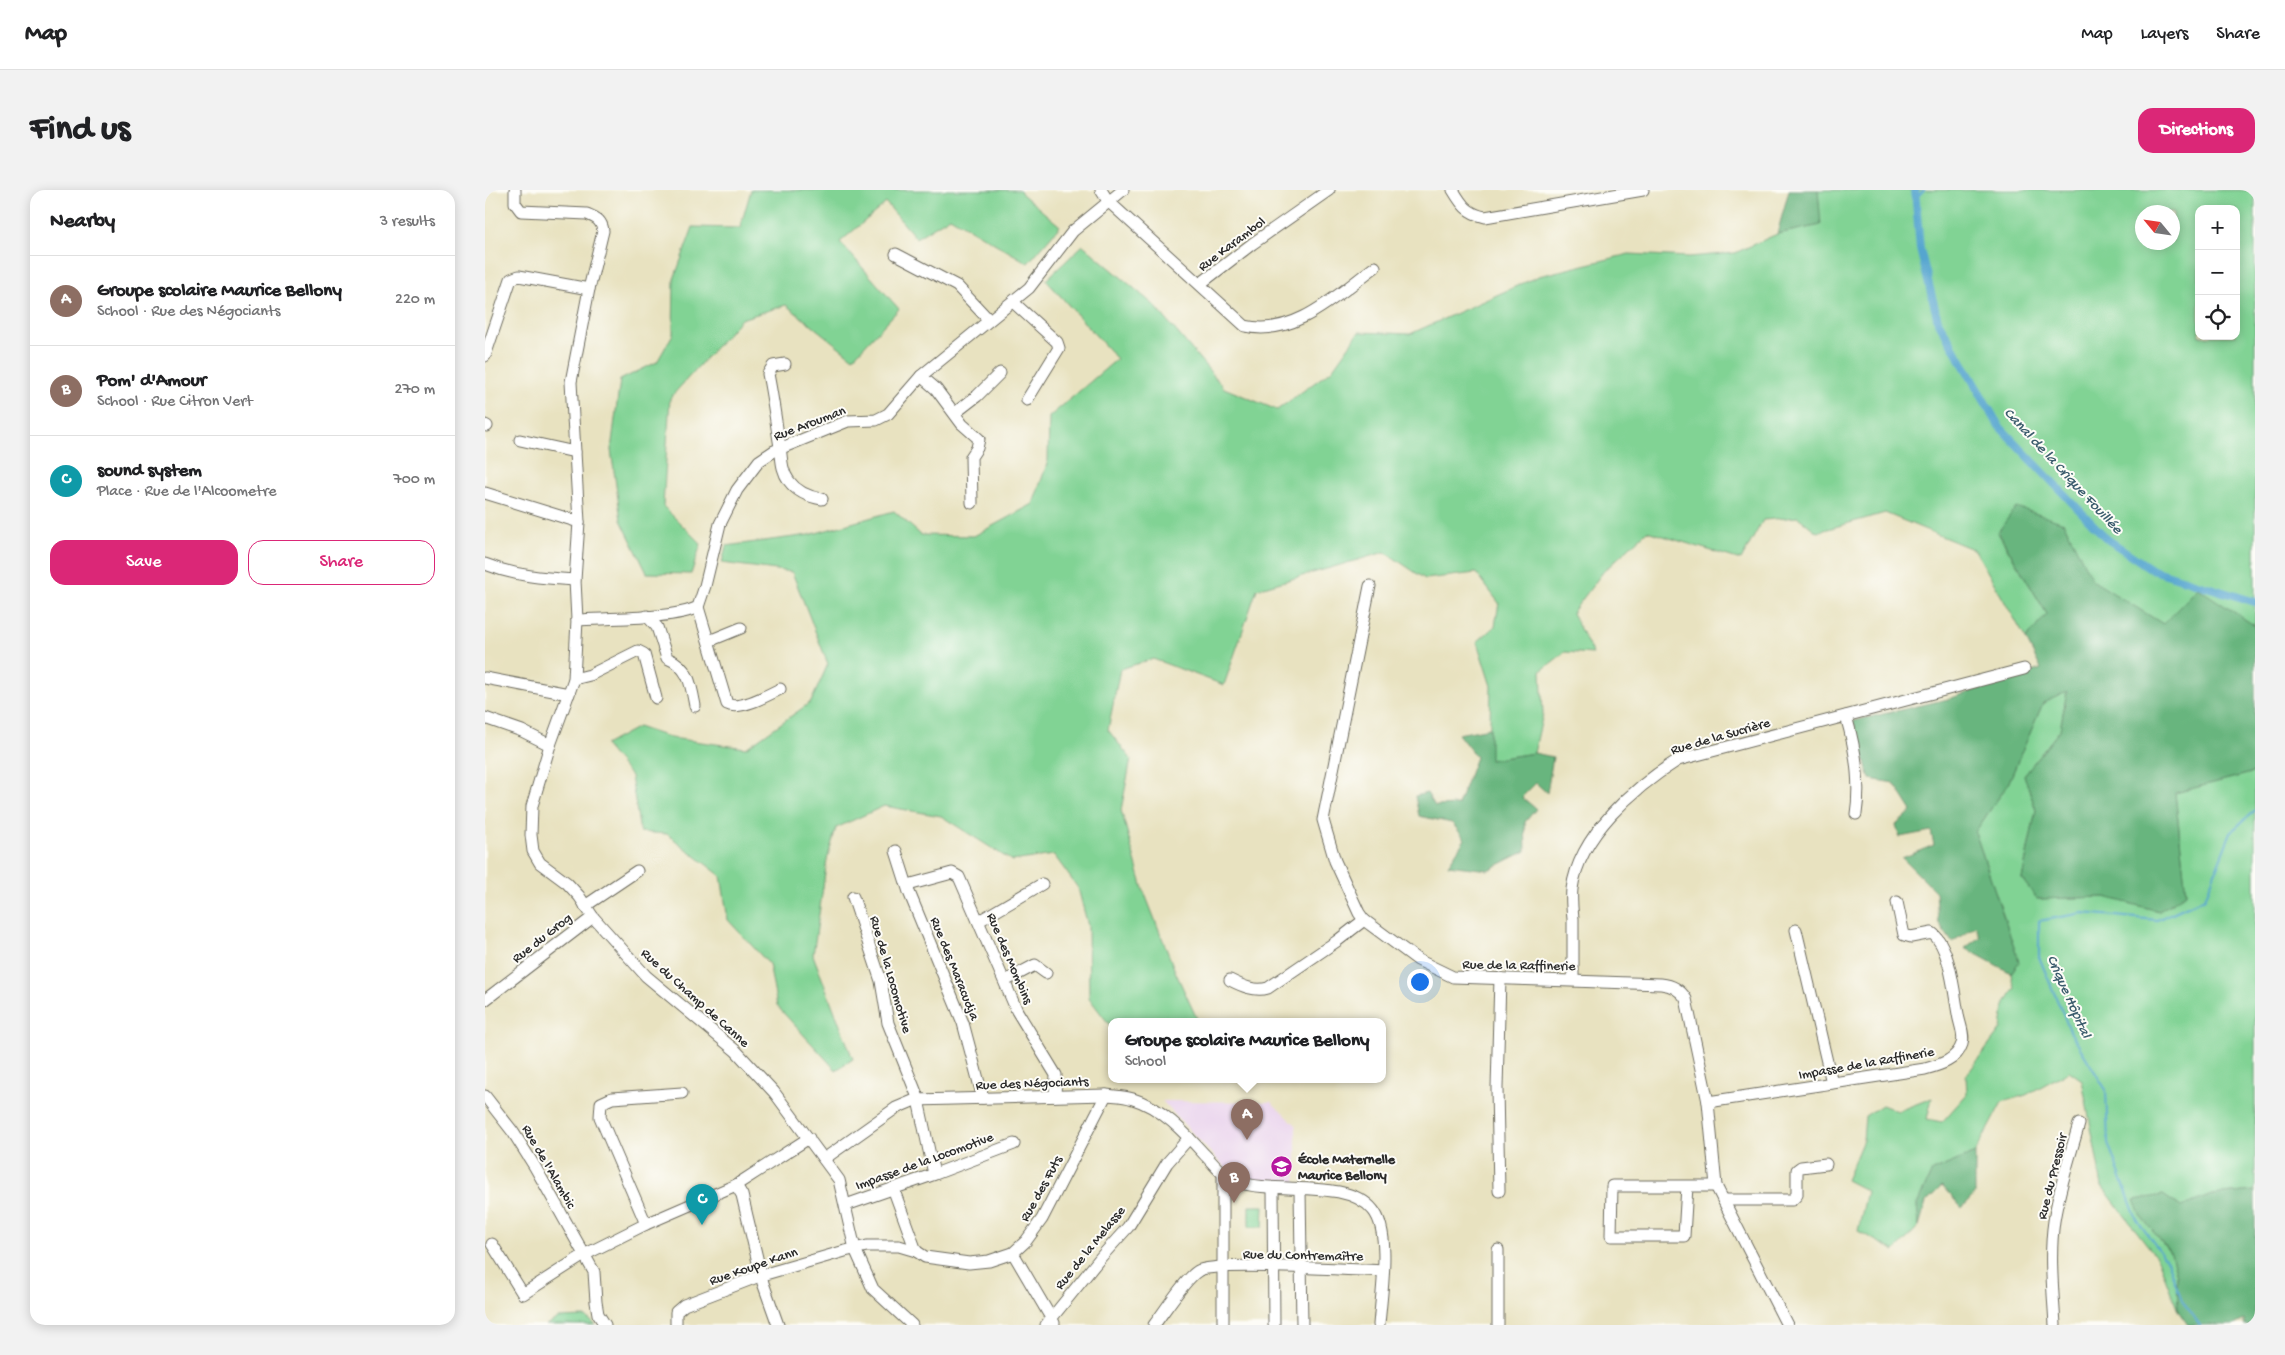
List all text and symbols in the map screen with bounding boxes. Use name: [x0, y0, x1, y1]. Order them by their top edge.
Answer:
text: Map: [25, 20, 67, 49]
text: Map: [2081, 24, 2113, 45]
text: Layers: [2141, 24, 2188, 45]
text: Share: [2216, 24, 2260, 45]
button: Directions: [2138, 108, 2255, 153]
text: Find us: [30, 110, 130, 151]
north arrow: [2135, 205, 2180, 250]
map controls: [2195, 205, 2240, 340]
button: +: [2195, 205, 2240, 250]
text: Nearby: [50, 210, 115, 235]
text: 3 results: [380, 213, 435, 232]
street label: Rue Karambol: [1195, 214, 1270, 276]
button: −: [2195, 250, 2240, 295]
text: Groupe scolaire Maurice Bellony: [97, 280, 342, 303]
text: A: [61, 291, 71, 310]
text: 220 m: [395, 291, 435, 310]
button: locate: [2195, 295, 2240, 340]
text: School · Rue des Négociants: [97, 303, 280, 322]
text: Pom' d'Amour: [97, 370, 206, 393]
text: B: [62, 381, 70, 400]
text: 270 m: [395, 381, 435, 400]
text: School · Rue Citron Vert: [97, 393, 253, 412]
street label: Rue Arouman: [771, 403, 849, 446]
water label: Canal de la Crique Fouillée: [1999, 405, 2127, 539]
text: sound system: [97, 460, 202, 483]
text: C: [62, 471, 70, 490]
text: 700 m: [393, 471, 435, 490]
text: Place · Rue de l'Alcoometre: [97, 483, 277, 502]
button: Save: [50, 540, 238, 585]
button: Share: [248, 540, 435, 585]
street label: Rue de la Sucrière: [1669, 715, 1773, 760]
street label: Rue du Grog: [509, 910, 576, 968]
street label: Rue des Mombins: [982, 911, 1036, 1008]
street label: Rue de la Locomotive: [865, 914, 915, 1036]
street label: Rue des Maracudja: [925, 915, 983, 1024]
street label: Rue du Champ de Canne: [637, 946, 753, 1053]
water label: Crique Hôpital: [2042, 953, 2095, 1043]
street label: Rue de la Raffinerie: [1462, 957, 1576, 976]
your location: [1407, 969, 1433, 995]
popup: [1108, 1018, 1386, 1083]
text: Groupe scolaire Maurice Bellony: [1125, 1030, 1369, 1053]
street label: Impasse de la Raffinerie: [1797, 1044, 1936, 1085]
text: School: [1125, 1053, 1166, 1072]
street label: Rue des Négociants: [975, 1074, 1090, 1095]
pin: A: [1231, 1099, 1263, 1140]
street label: Rue de l'Alambic: [517, 1122, 579, 1213]
street label: Impasse de la Locomotive: [854, 1129, 997, 1195]
street label: Rue du Pressoir: [2035, 1131, 2073, 1221]
street label: Rue des Futs: [1017, 1152, 1068, 1225]
place label: École Maternelle Maurice Bellony: [1298, 1152, 1396, 1185]
school or university icon: École Maternelle Maurice Bellony: [1270, 1154, 1294, 1178]
pin: B: [1218, 1162, 1250, 1203]
pin: C: [686, 1184, 718, 1225]
street label: Rue de la Melasse: [1052, 1203, 1130, 1294]
street label: Rue Koupe Kann: [707, 1244, 800, 1290]
street label: Rue du Contremaître: [1243, 1247, 1364, 1266]

